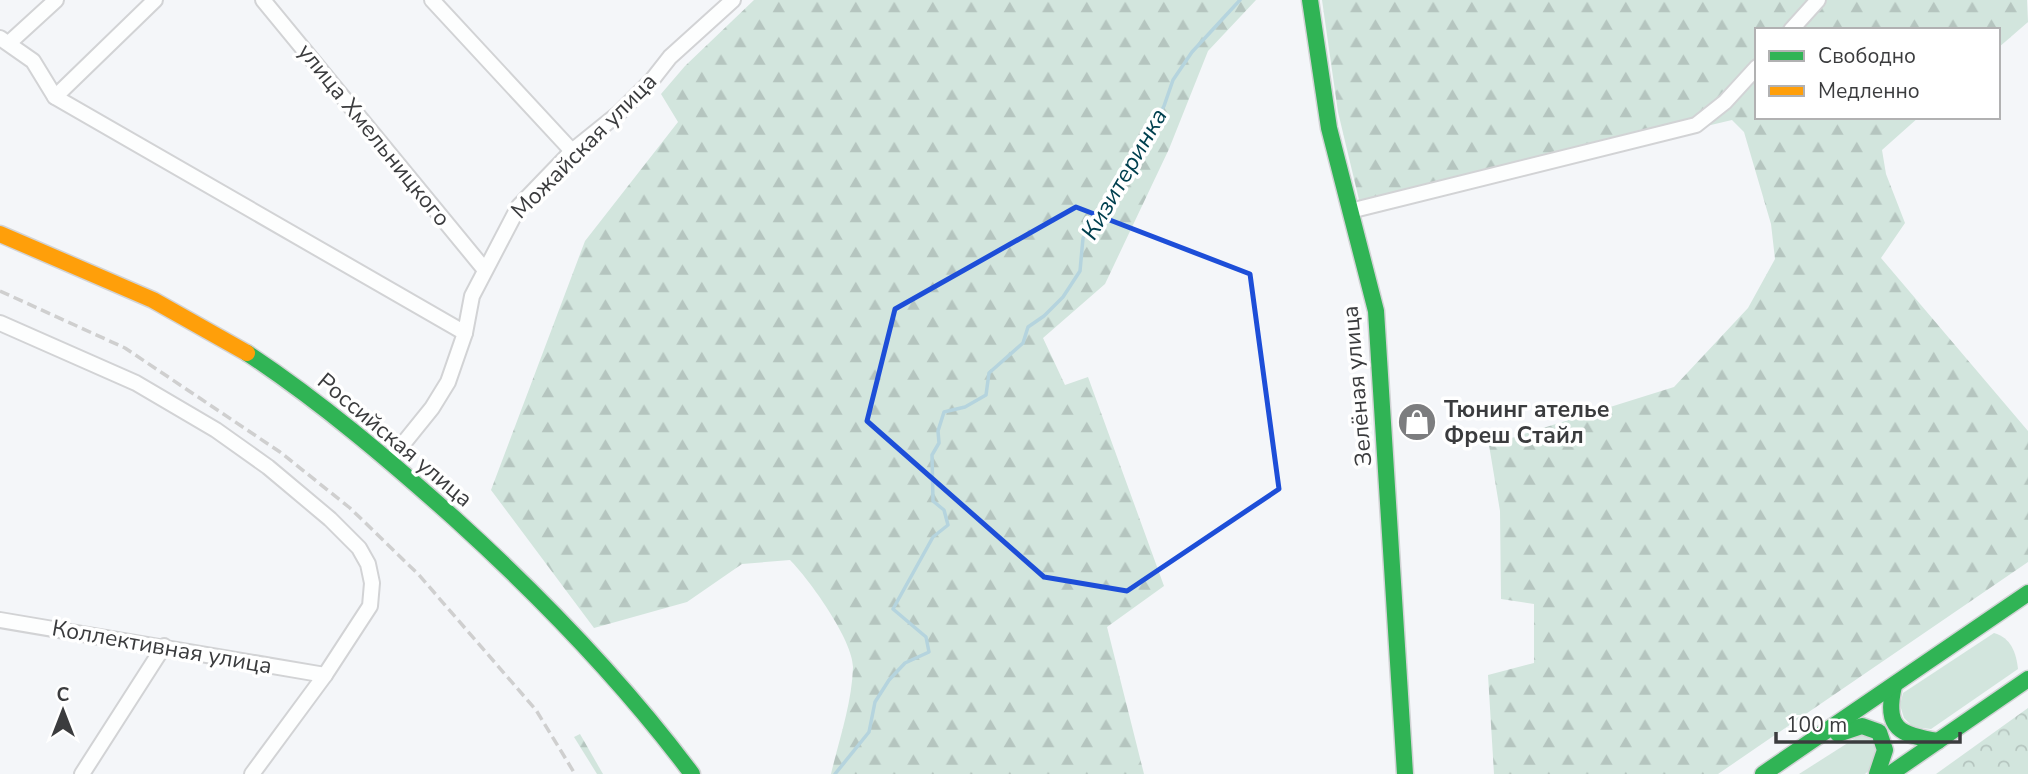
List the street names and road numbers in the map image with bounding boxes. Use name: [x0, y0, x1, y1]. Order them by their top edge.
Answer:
street label: улица Хмельницкого: [291, 37, 457, 233]
street label: Можайская улица: [504, 66, 664, 226]
street label: Зелёная улица: [1335, 304, 1379, 468]
street label: Российская улица: [311, 366, 479, 514]
street label: Коллективная улица: [50, 612, 274, 682]

